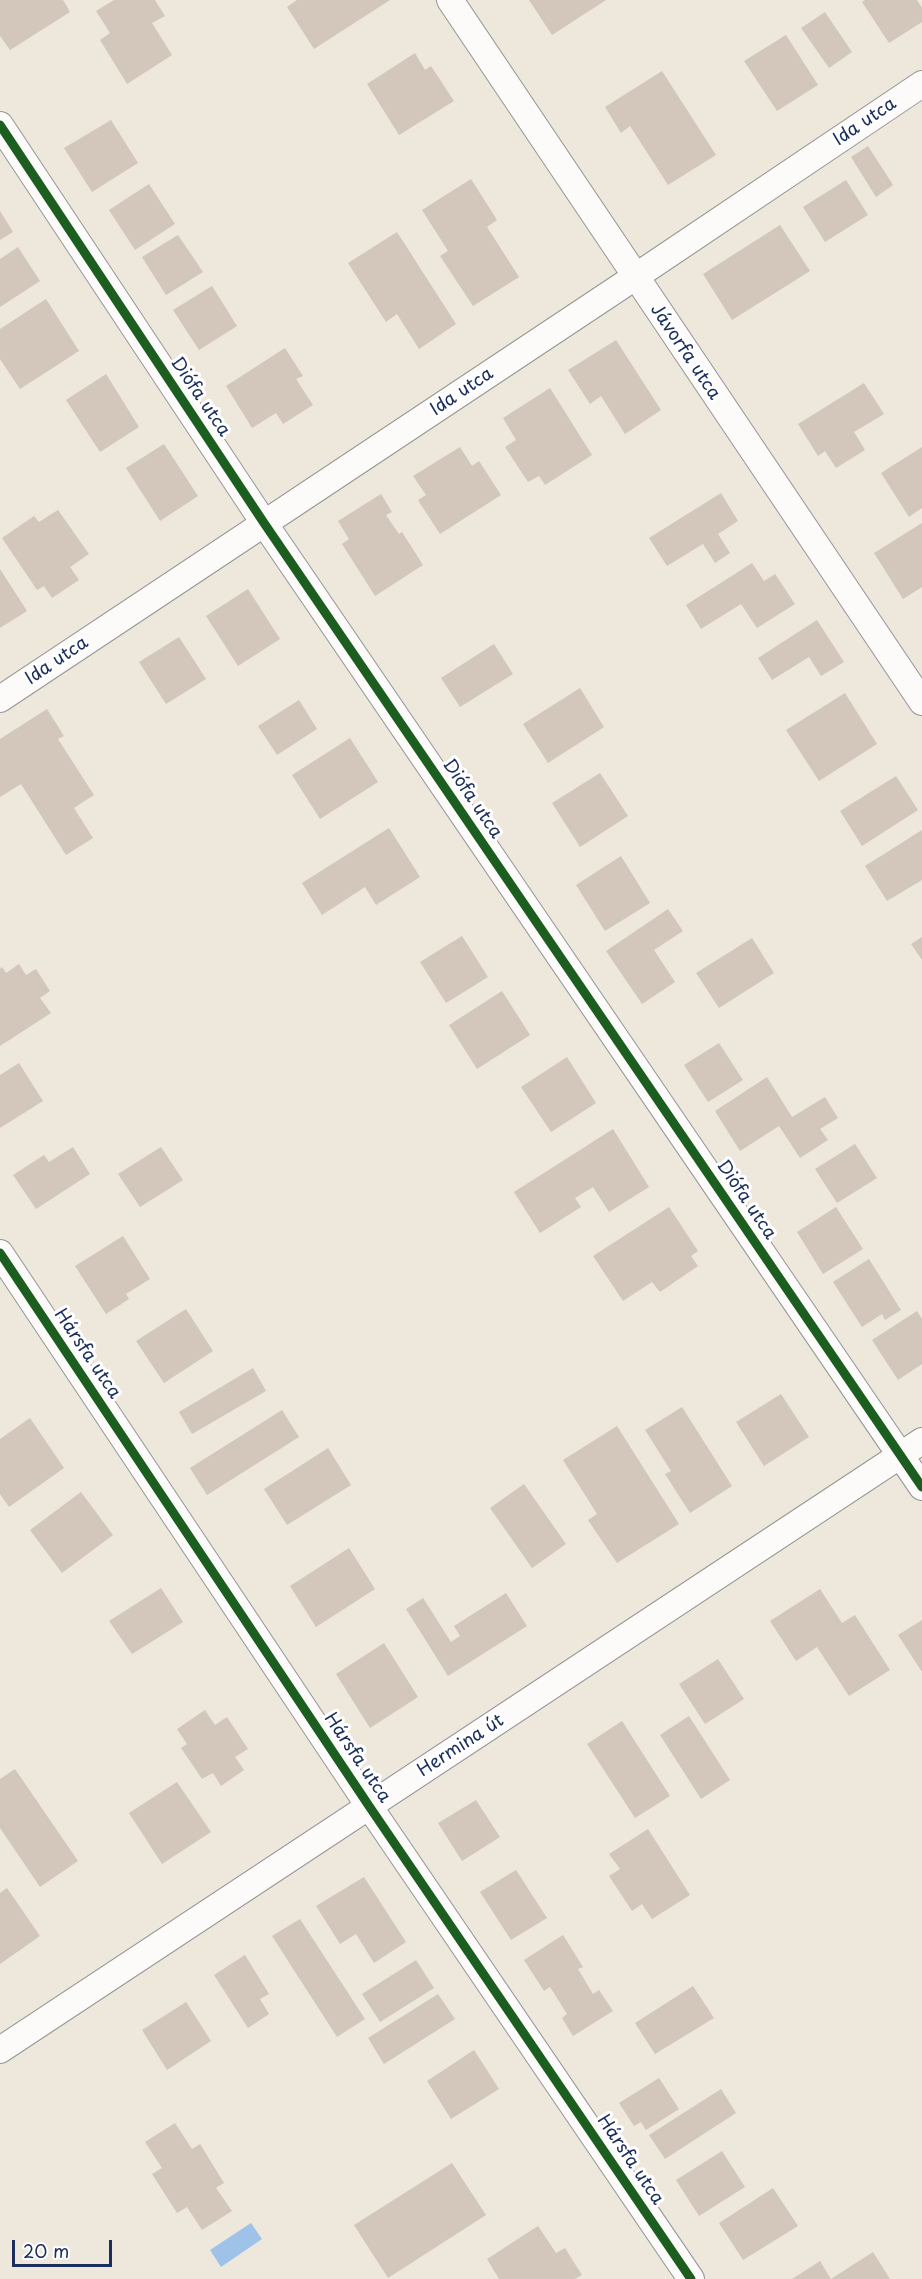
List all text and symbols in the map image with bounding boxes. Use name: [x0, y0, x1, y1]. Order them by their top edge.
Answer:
street label: Ida utca: [829, 93, 901, 151]
street label: Jávorfa utca: [645, 300, 725, 404]
street label: Diófa utca: [166, 353, 234, 441]
street label: Ida utca: [426, 363, 498, 421]
street label: Ida utca: [21, 632, 93, 690]
street label: Diófa utca: [438, 755, 506, 843]
street label: Diófa utca: [712, 1156, 780, 1244]
street label: Hársfa utca: [49, 1305, 125, 1403]
street label: Hársfa utca: [319, 1709, 395, 1807]
street label: Hermina út: [414, 1710, 508, 1782]
street label: Hársfa utca: [592, 2111, 668, 2209]
scale bar: [15, 2228, 116, 2266]
text: 20 m: [23, 2237, 69, 2264]

